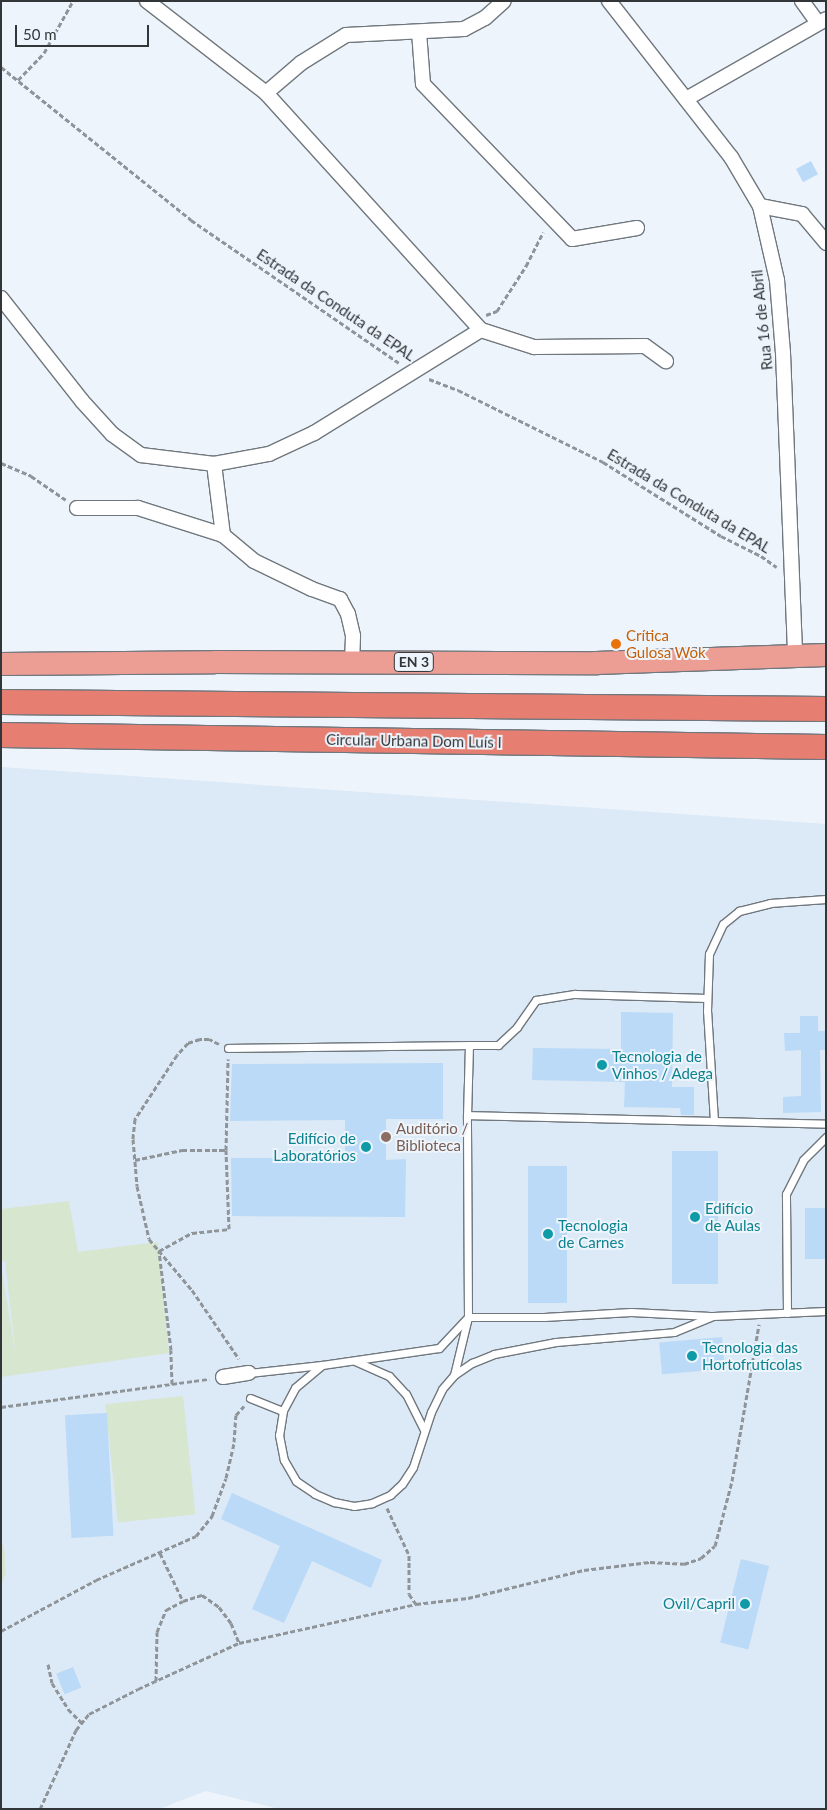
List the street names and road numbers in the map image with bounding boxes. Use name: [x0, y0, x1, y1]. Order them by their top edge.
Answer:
street label: Estrada da Conduta da EPAL: [253, 245, 419, 365]
street label: Rua 16 de Abril: [748, 269, 776, 371]
street label: Estrada da Conduta da EPAL: [604, 445, 774, 557]
road number: EN 3: [393, 650, 435, 674]
street label: Circular Urbana Dom Luís I: [326, 730, 502, 752]

